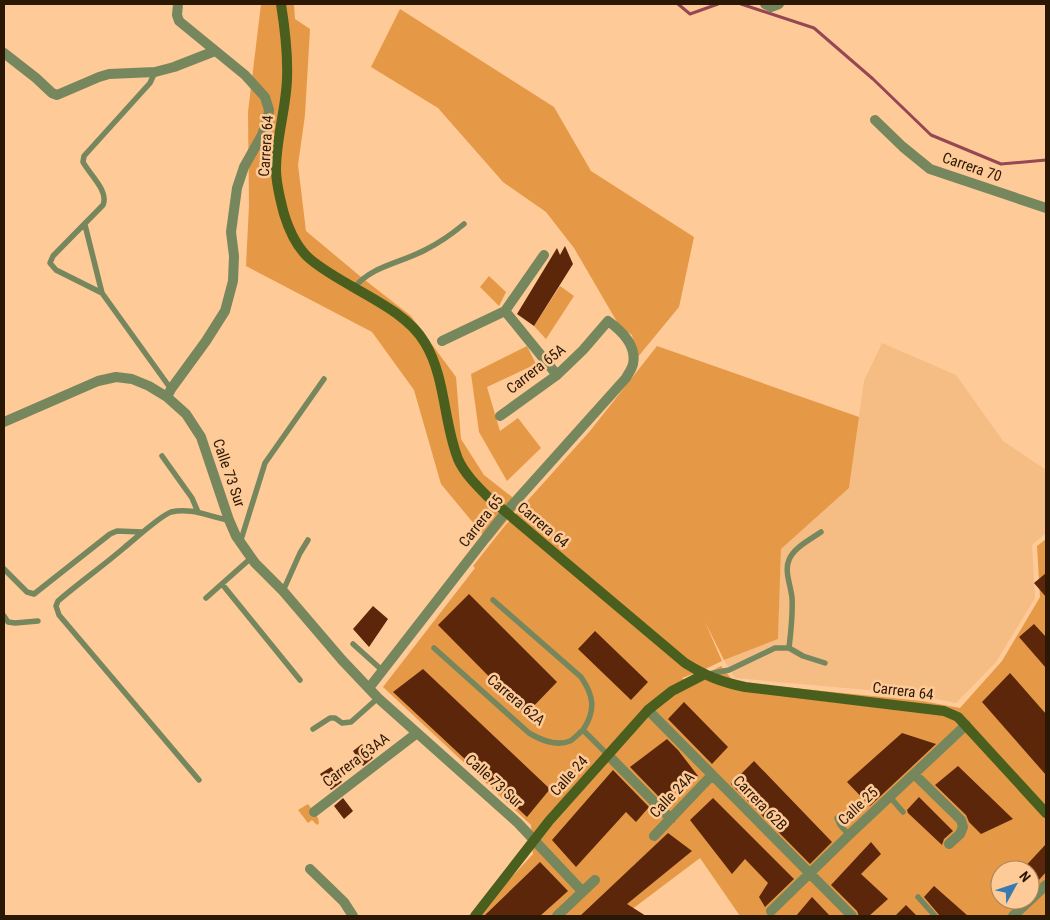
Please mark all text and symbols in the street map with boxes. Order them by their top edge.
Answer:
street label: Carrera 64 [255,115,277,177]
street label: Carrera 70 [940,148,1004,186]
street label: Carrera 65A [503,340,569,398]
street label: Calle 73 Sur [209,437,249,510]
street label: Carrera 65 [455,491,507,551]
street label: Carrera 64 [514,498,572,552]
street label: Carrera 62A [483,671,549,730]
street label: Carrera 64 [871,678,935,704]
street label: Carrera 63AA [319,729,393,791]
street label: Calle 73 Sur [462,751,527,812]
street label: Calle 24 [546,752,592,800]
street label: Calle 24A [646,768,698,822]
street label: Carrera 62B [729,772,791,834]
street label: Calle 25 [834,783,882,829]
north arrow [990,860,1040,910]
text: N [1016,868,1034,885]

